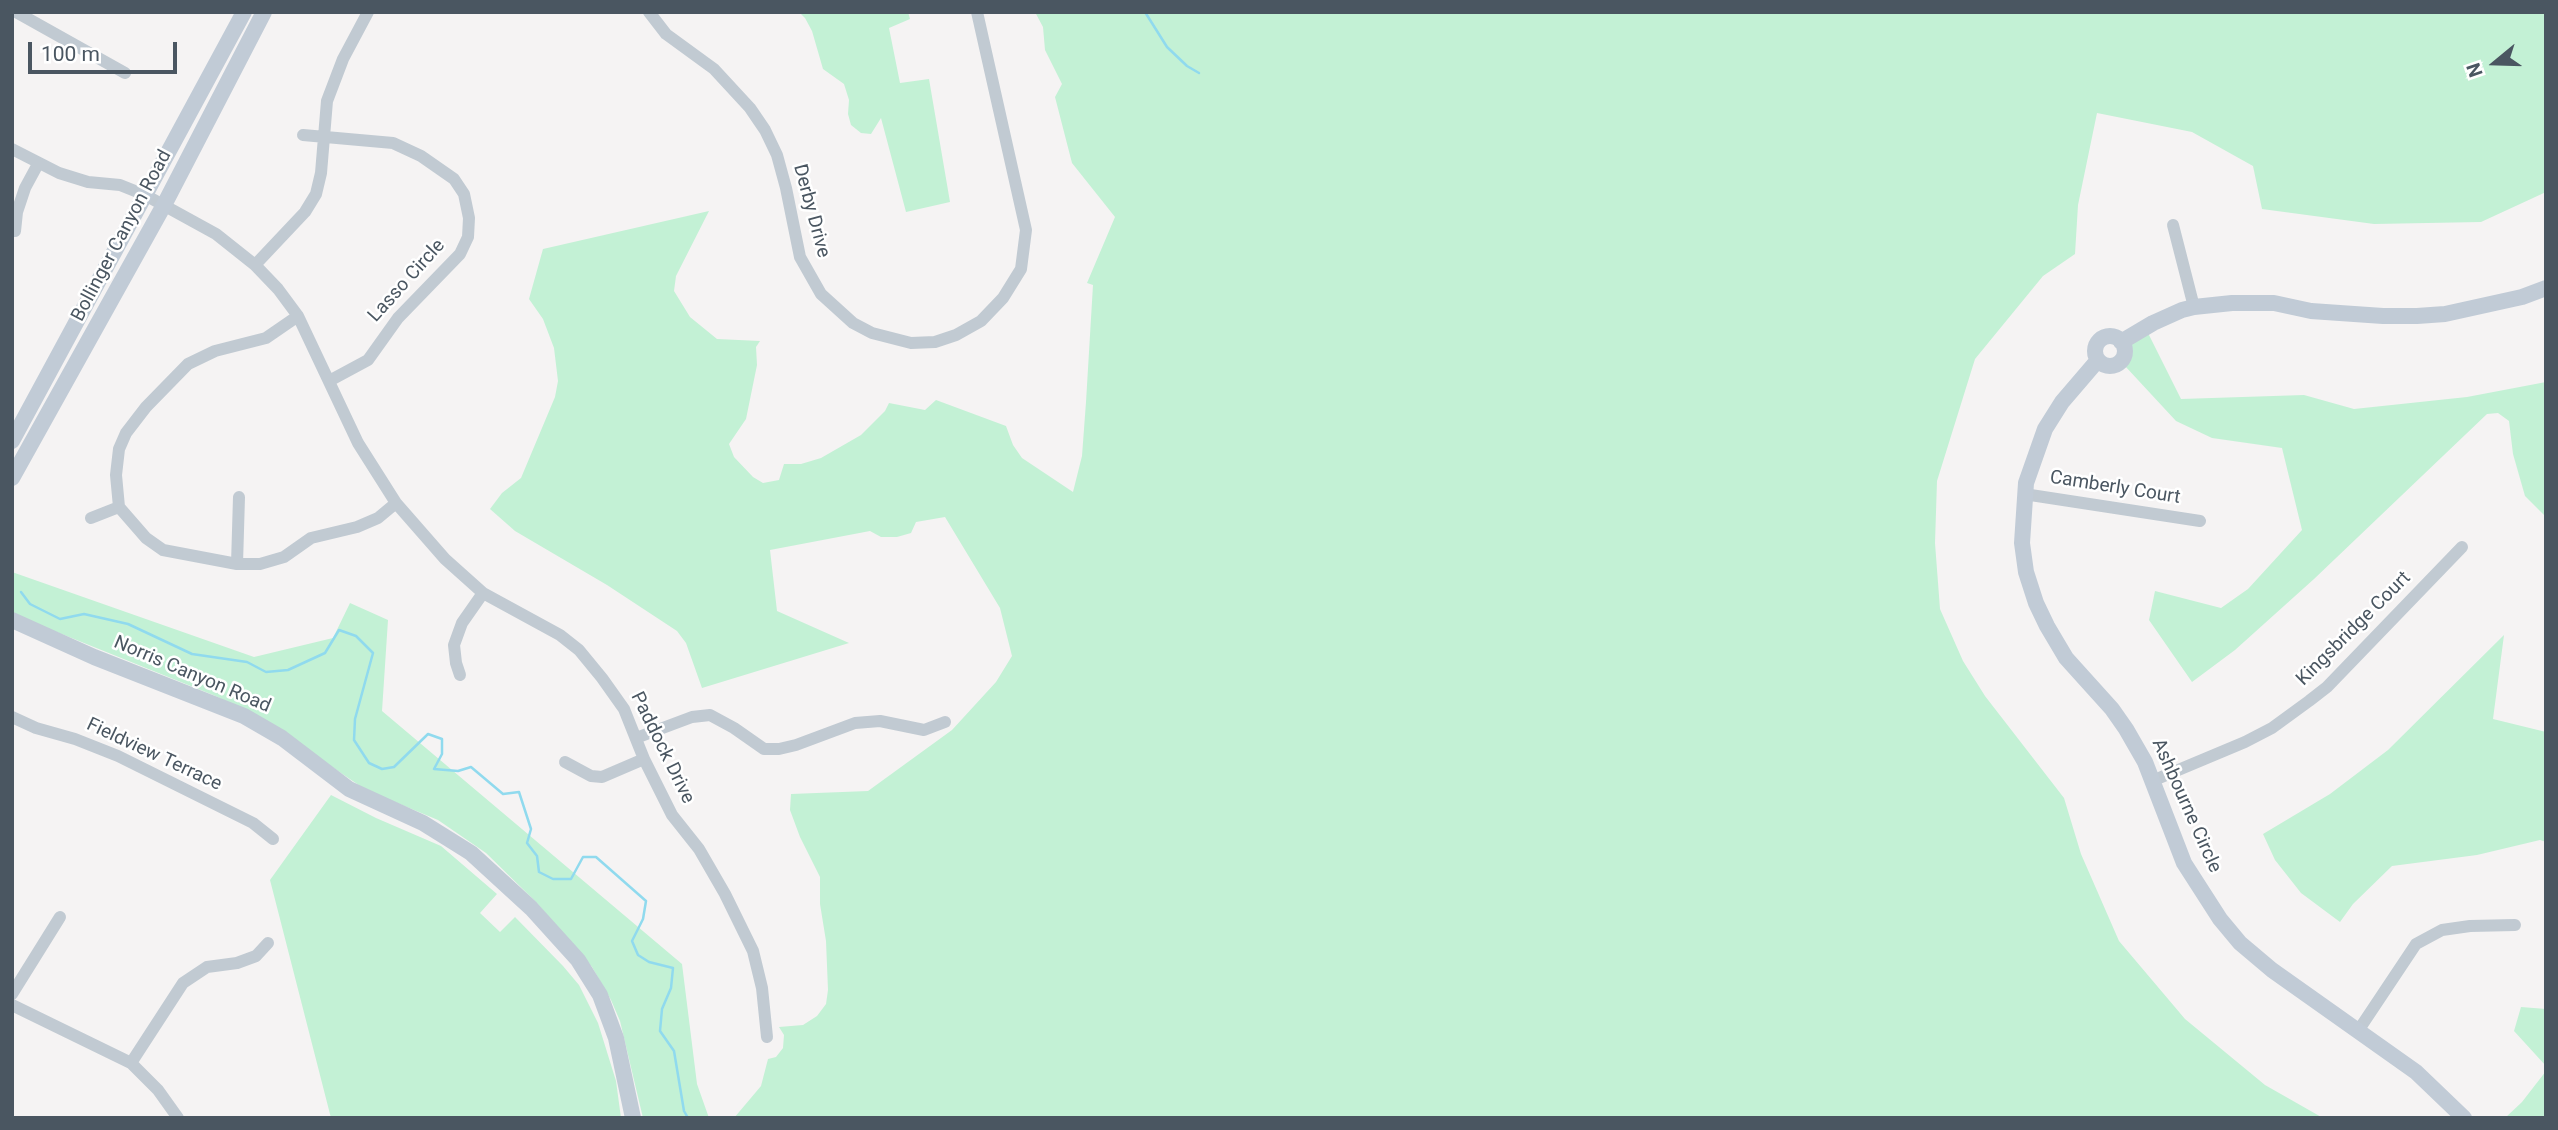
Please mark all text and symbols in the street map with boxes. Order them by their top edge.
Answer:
scale bar [32,28,180,72]
north arrow [2460,28,2530,98]
text: 100 m [41,42,100,66]
text: N [2462,60,2488,80]
street label: Bollinger Canyon Road [67,147,177,325]
street label: Derby Drive [788,162,834,260]
street label: Lasso Circle [364,235,450,327]
street label: Camberly Court [2048,466,2182,510]
street label: Kingsbridge Court [2292,567,2416,691]
street label: Norris Canyon Road [110,632,274,718]
street label: Paddock Drive [625,688,699,808]
street label: Fieldview Terrace [83,714,225,796]
street label: Ashbourne Circle [2146,735,2226,877]

